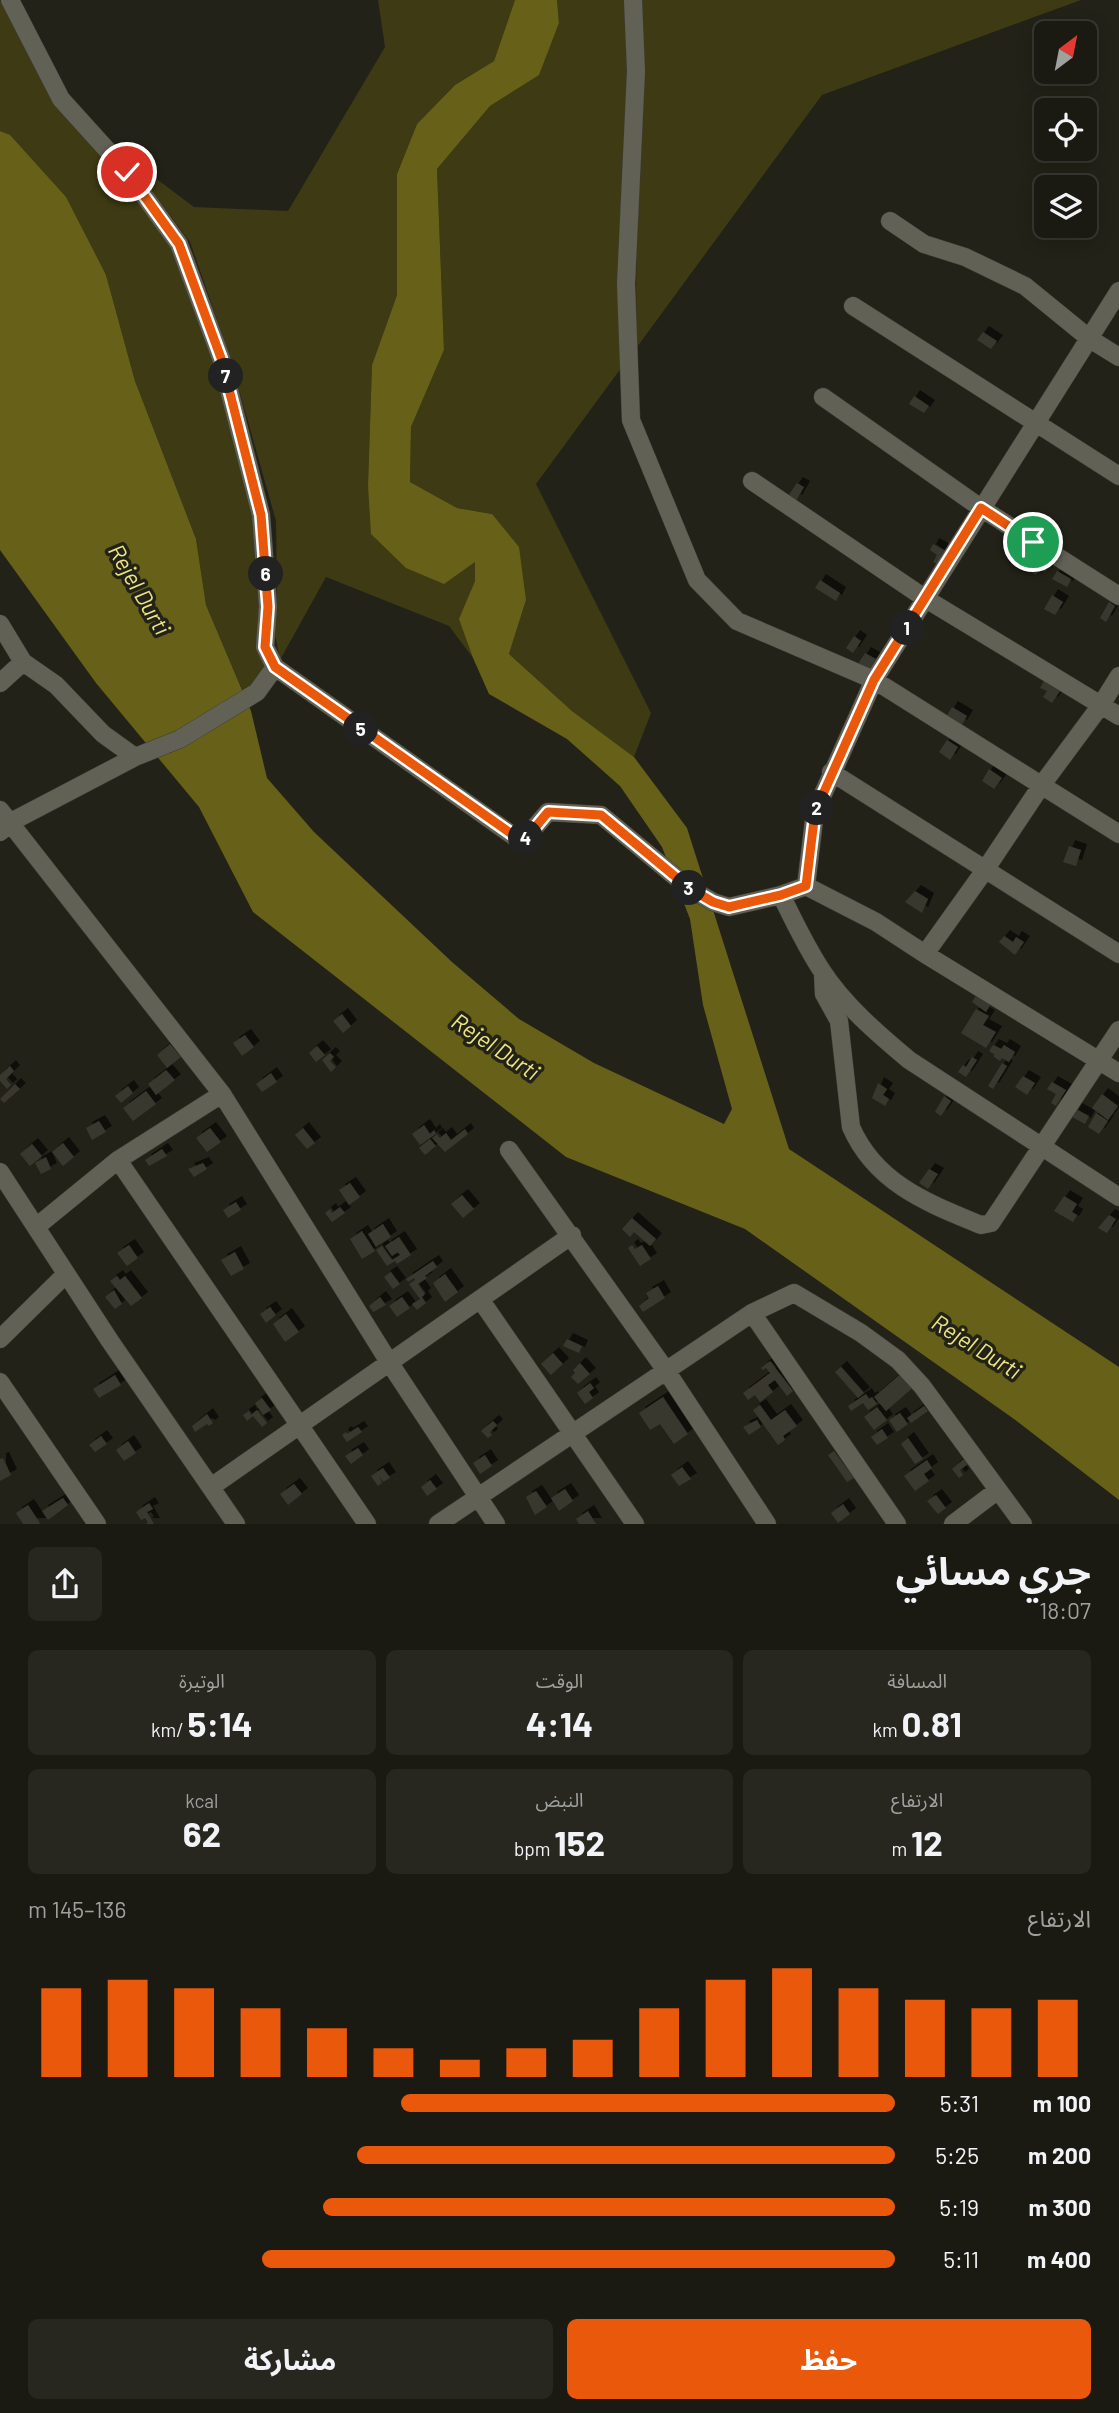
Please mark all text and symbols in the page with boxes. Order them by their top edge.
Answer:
north arrow [1034,21,1097,84]
map controls [1034,21,1097,238]
button: locate [1034,98,1097,161]
pin [97,142,157,202]
icon: check [108,153,146,191]
button: layers [1034,175,1097,238]
pin: 7 [208,358,244,394]
text: 7 [221,364,230,387]
pin [1003,512,1063,572]
icon: arrive [1014,523,1052,561]
water label: Rejel Durti [103,539,177,640]
pin: 6 [248,556,284,592]
text: 6 [260,562,271,585]
pin: 1 [890,610,925,646]
text: 1 [903,616,910,639]
pin: 5 [344,712,378,746]
text: 5 [355,717,366,740]
pin: 2 [800,790,834,826]
text: 2 [811,796,822,819]
pin: 4 [508,820,544,856]
text: 4 [520,826,531,849]
pin: 3 [672,870,706,906]
text: 3 [683,876,694,899]
water label: Rejel Durti [447,1006,546,1086]
water label: Rejel Durti [927,1308,1027,1385]
button: share [28,1547,102,1621]
text: جري مسائي [896,1547,1091,1593]
text: 18:07 [1039,1596,1091,1624]
text: الوتيرة [179,1669,225,1692]
text: الوقت [536,1669,583,1692]
text: المسافة [887,1669,947,1692]
text: 5:14 [188,1702,253,1744]
text: 4:14 [526,1702,593,1744]
text: 0.81 [902,1702,962,1744]
text: /km [151,1718,188,1741]
text: km [872,1718,902,1741]
text: النبض [535,1788,584,1811]
text: الارتفاع [891,1788,943,1811]
text: kcal [185,1789,218,1812]
text: 62 [183,1812,221,1854]
text: 152 [554,1821,605,1863]
text: 12 [911,1821,943,1863]
text: bpm [514,1837,554,1860]
text: m [891,1837,911,1860]
text: 136–145 m [28,1895,126,1923]
text: الارتفاع [1028,1904,1091,1932]
text: 5:31 [940,2089,979,2117]
text: 100 m [1033,2089,1091,2117]
text: 5:25 [935,2141,979,2169]
text: 200 m [1028,2141,1091,2169]
text: 5:19 [939,2193,979,2221]
text: 300 m [1029,2193,1091,2221]
text: 5:11 [943,2245,979,2273]
text: 400 m [1027,2245,1091,2273]
button: مشاركة [28,2319,553,2399]
button: حفظ [567,2319,1091,2399]

